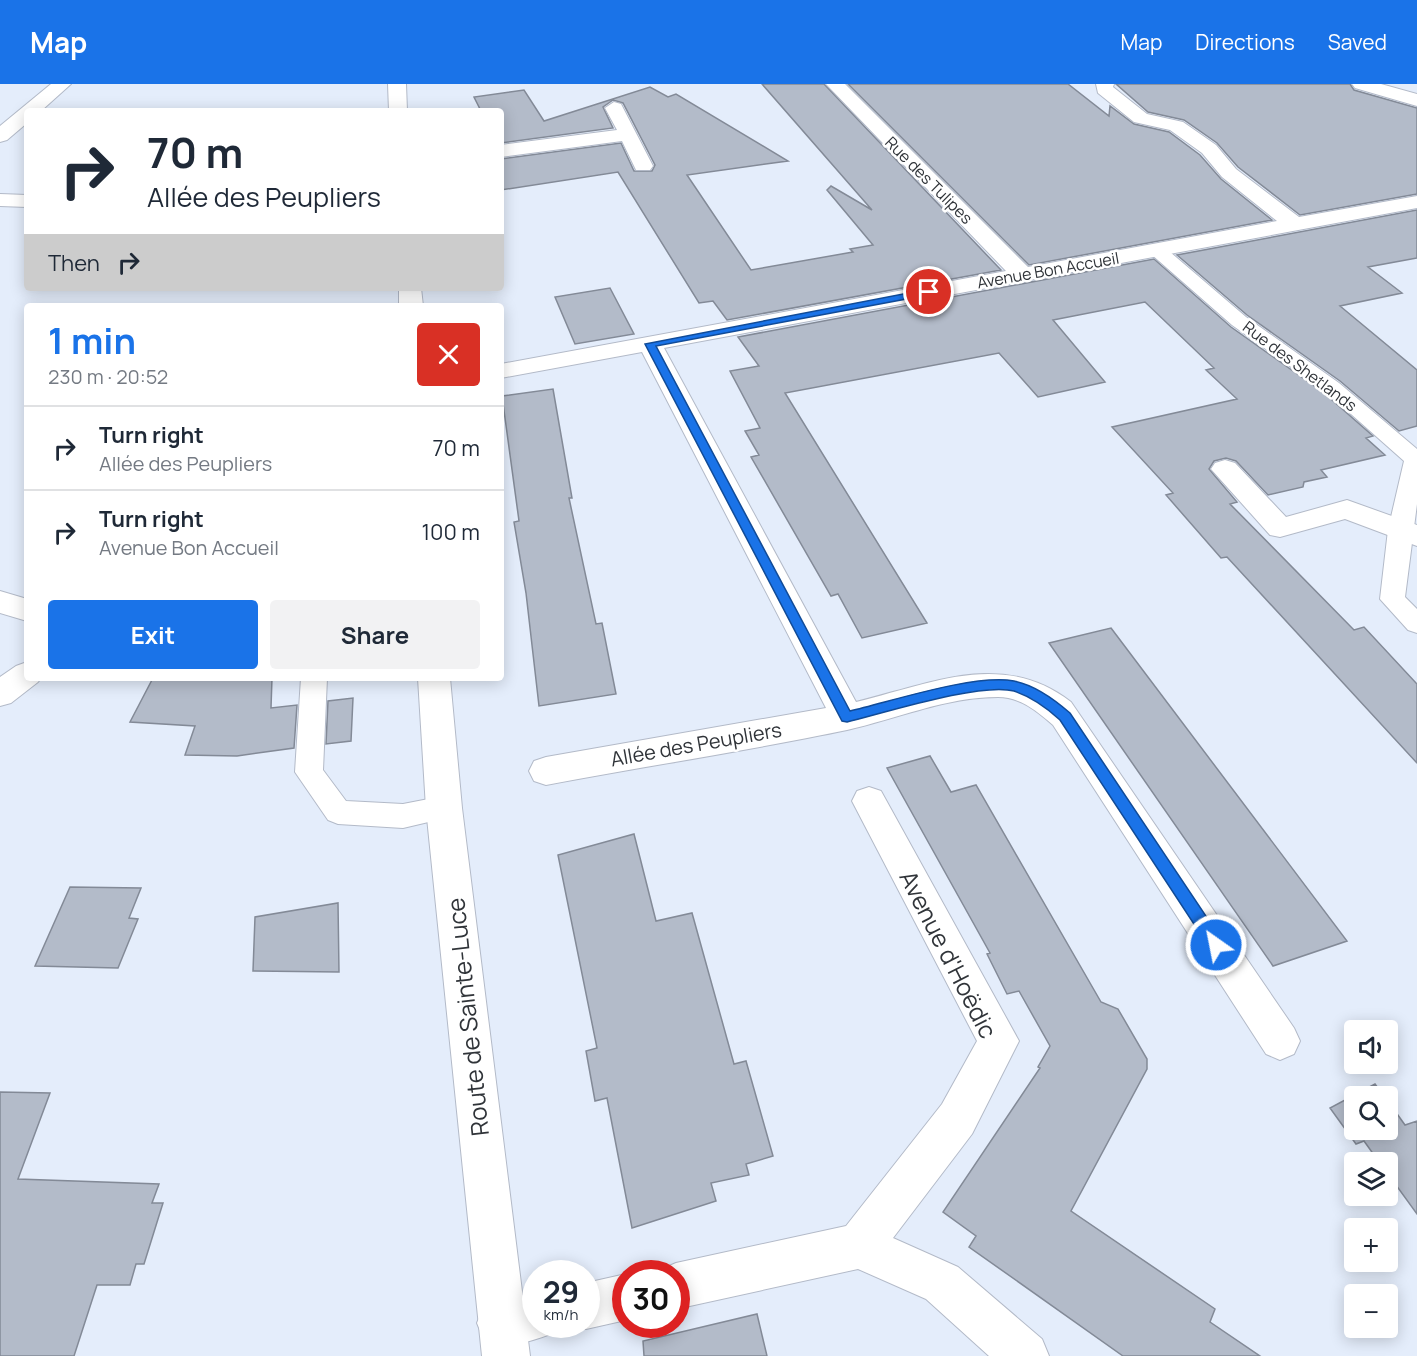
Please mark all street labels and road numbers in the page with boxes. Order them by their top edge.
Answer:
street label: Rue des Tulipes [880,131,978,229]
street label: Avenue Bon Accueil [975,247,1121,293]
street label: Rue des Shetlands [1238,316,1362,416]
street label: Allée des Peupliers [608,716,784,772]
street label: Avenue d'Hoëdic [893,865,1005,1043]
street label: Route de Sainte-Luce [438,896,496,1138]

